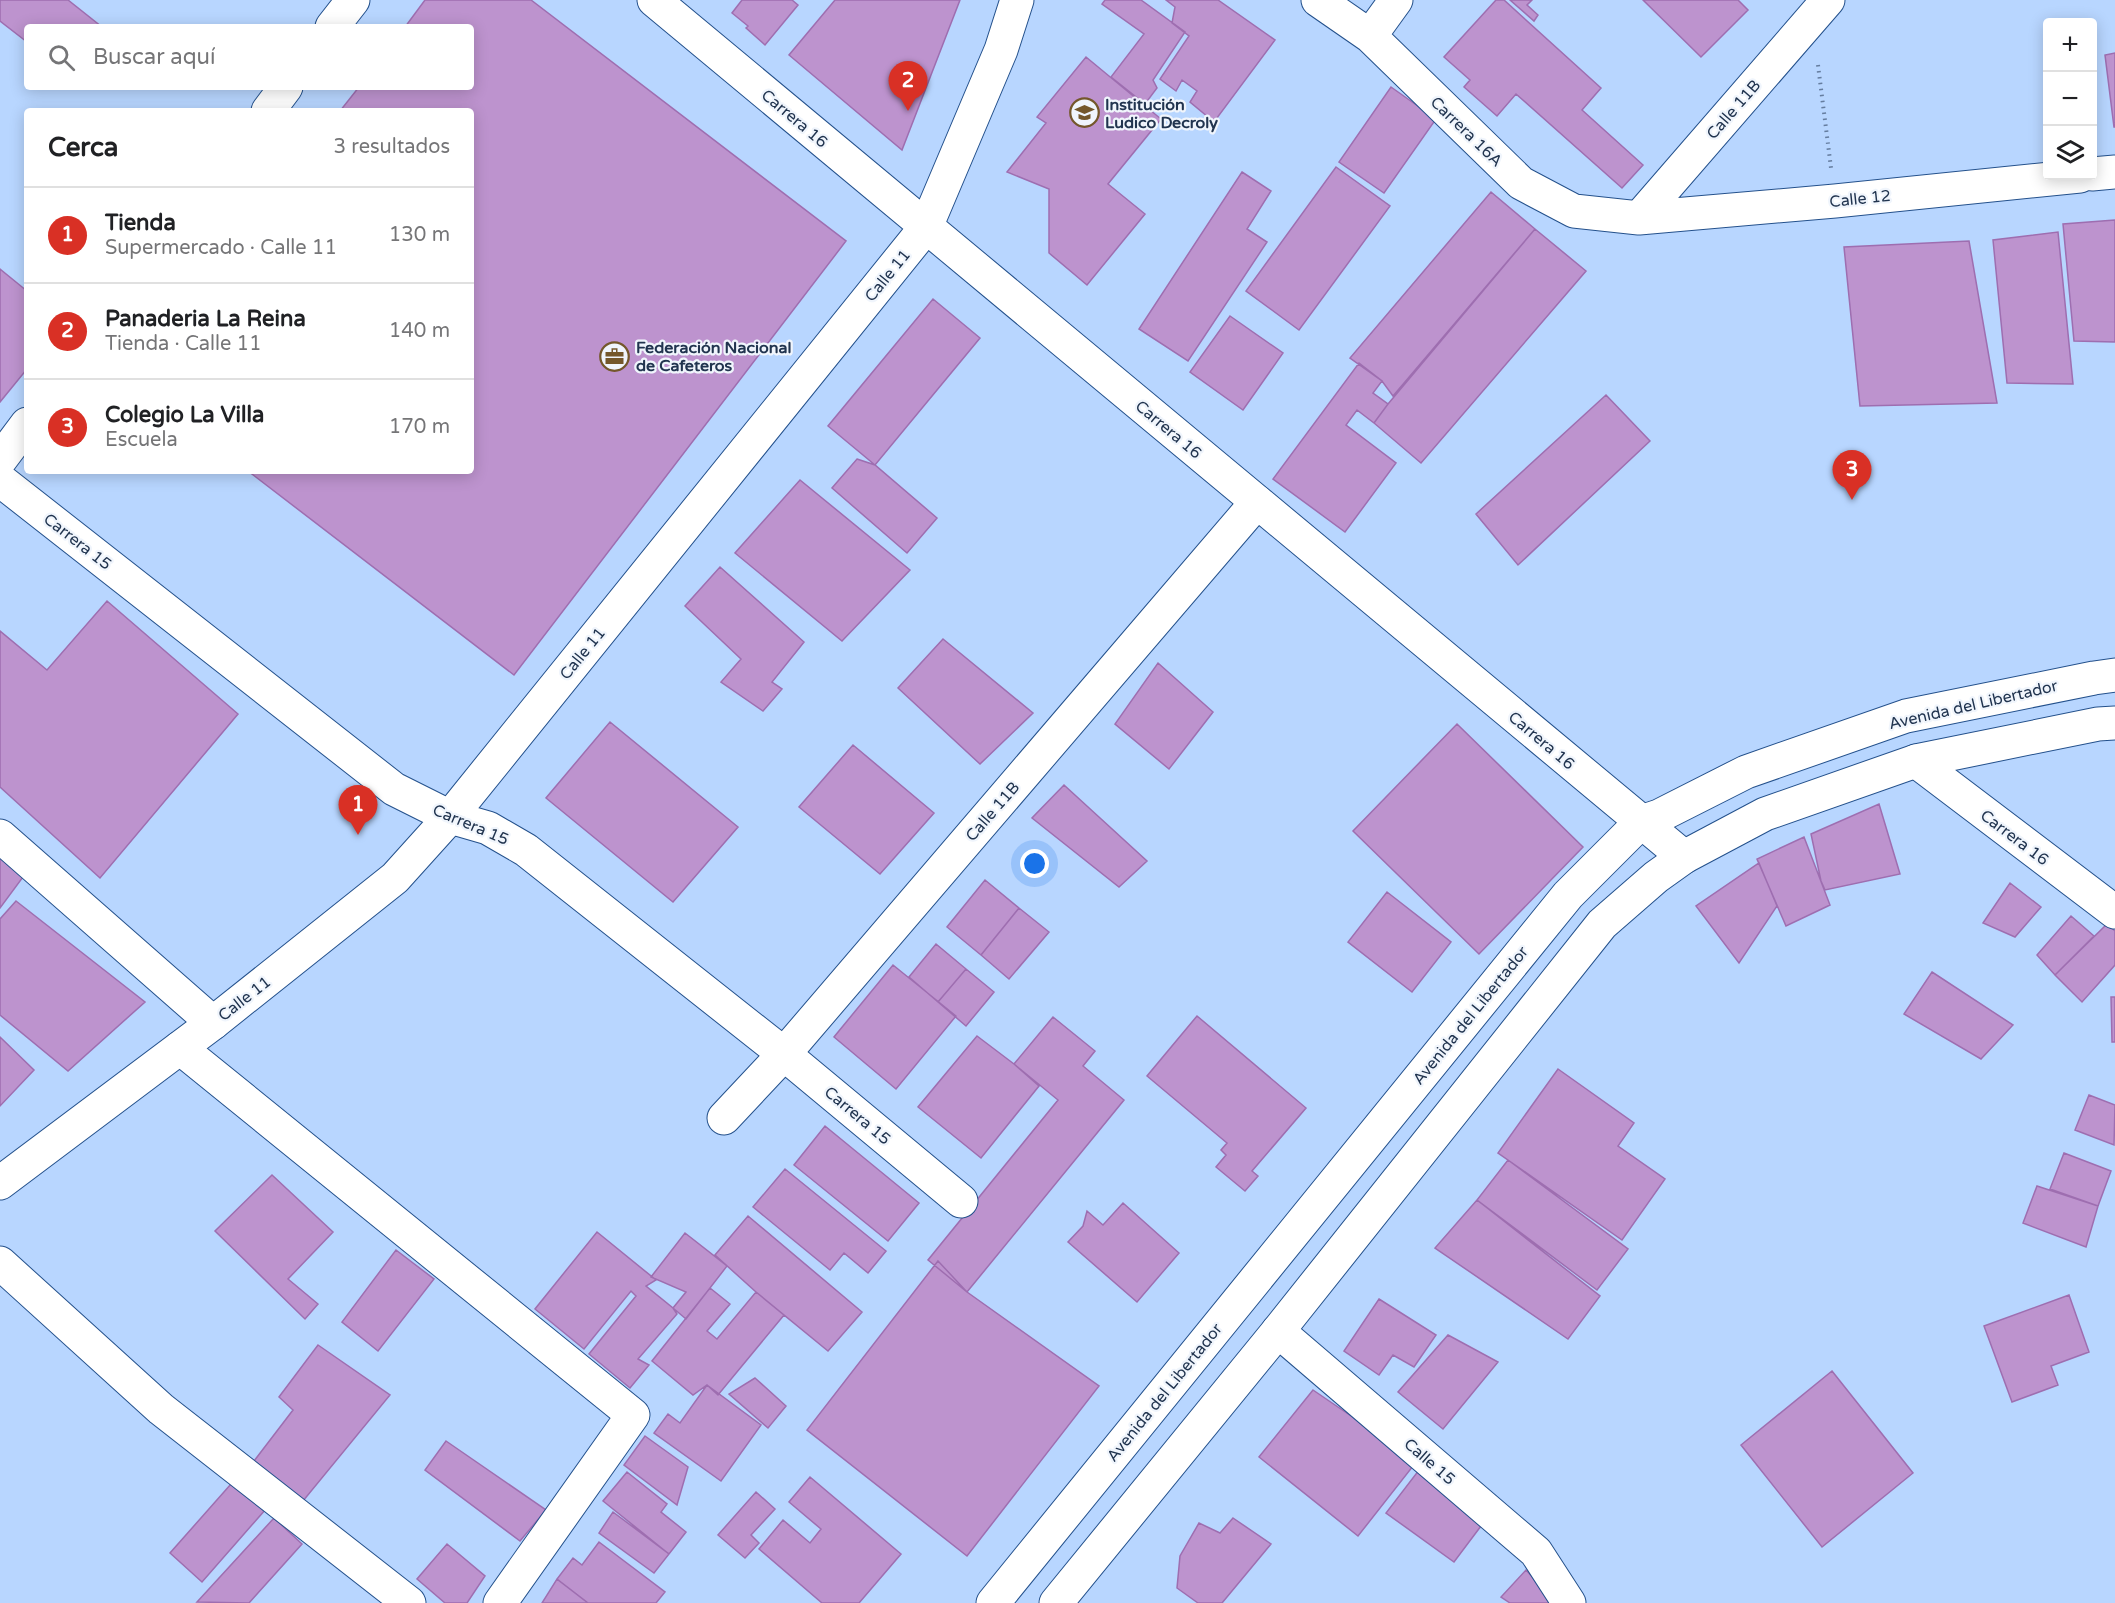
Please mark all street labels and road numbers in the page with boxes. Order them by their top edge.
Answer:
street label: Calle 11B [1702,76,1765,144]
street label: Carrera 16 [757,85,832,152]
street label: Carrera 16A [1426,92,1507,171]
street label: Calle 12 [1829,186,1892,212]
street label: Calle 11 [861,245,915,306]
street label: Carrera 16 [1131,396,1206,463]
street label: Carrera 15 [39,509,115,574]
street label: Calle 11 [556,623,610,684]
street label: Avenida del Libertador [1887,676,2060,734]
street label: Carrera 16 [1504,707,1579,774]
street label: Calle 11B [961,778,1024,846]
street label: Carrera 15 [430,800,512,850]
street label: Carrera 16 [1976,806,2053,870]
street label: Avenida del Libertador [1409,942,1533,1089]
street label: Calle 11 [214,972,275,1026]
street label: Carrera 15 [820,1082,895,1149]
street label: Avenida del Libertador [1103,1319,1227,1466]
street label: Calle 15 [1400,1434,1459,1489]

